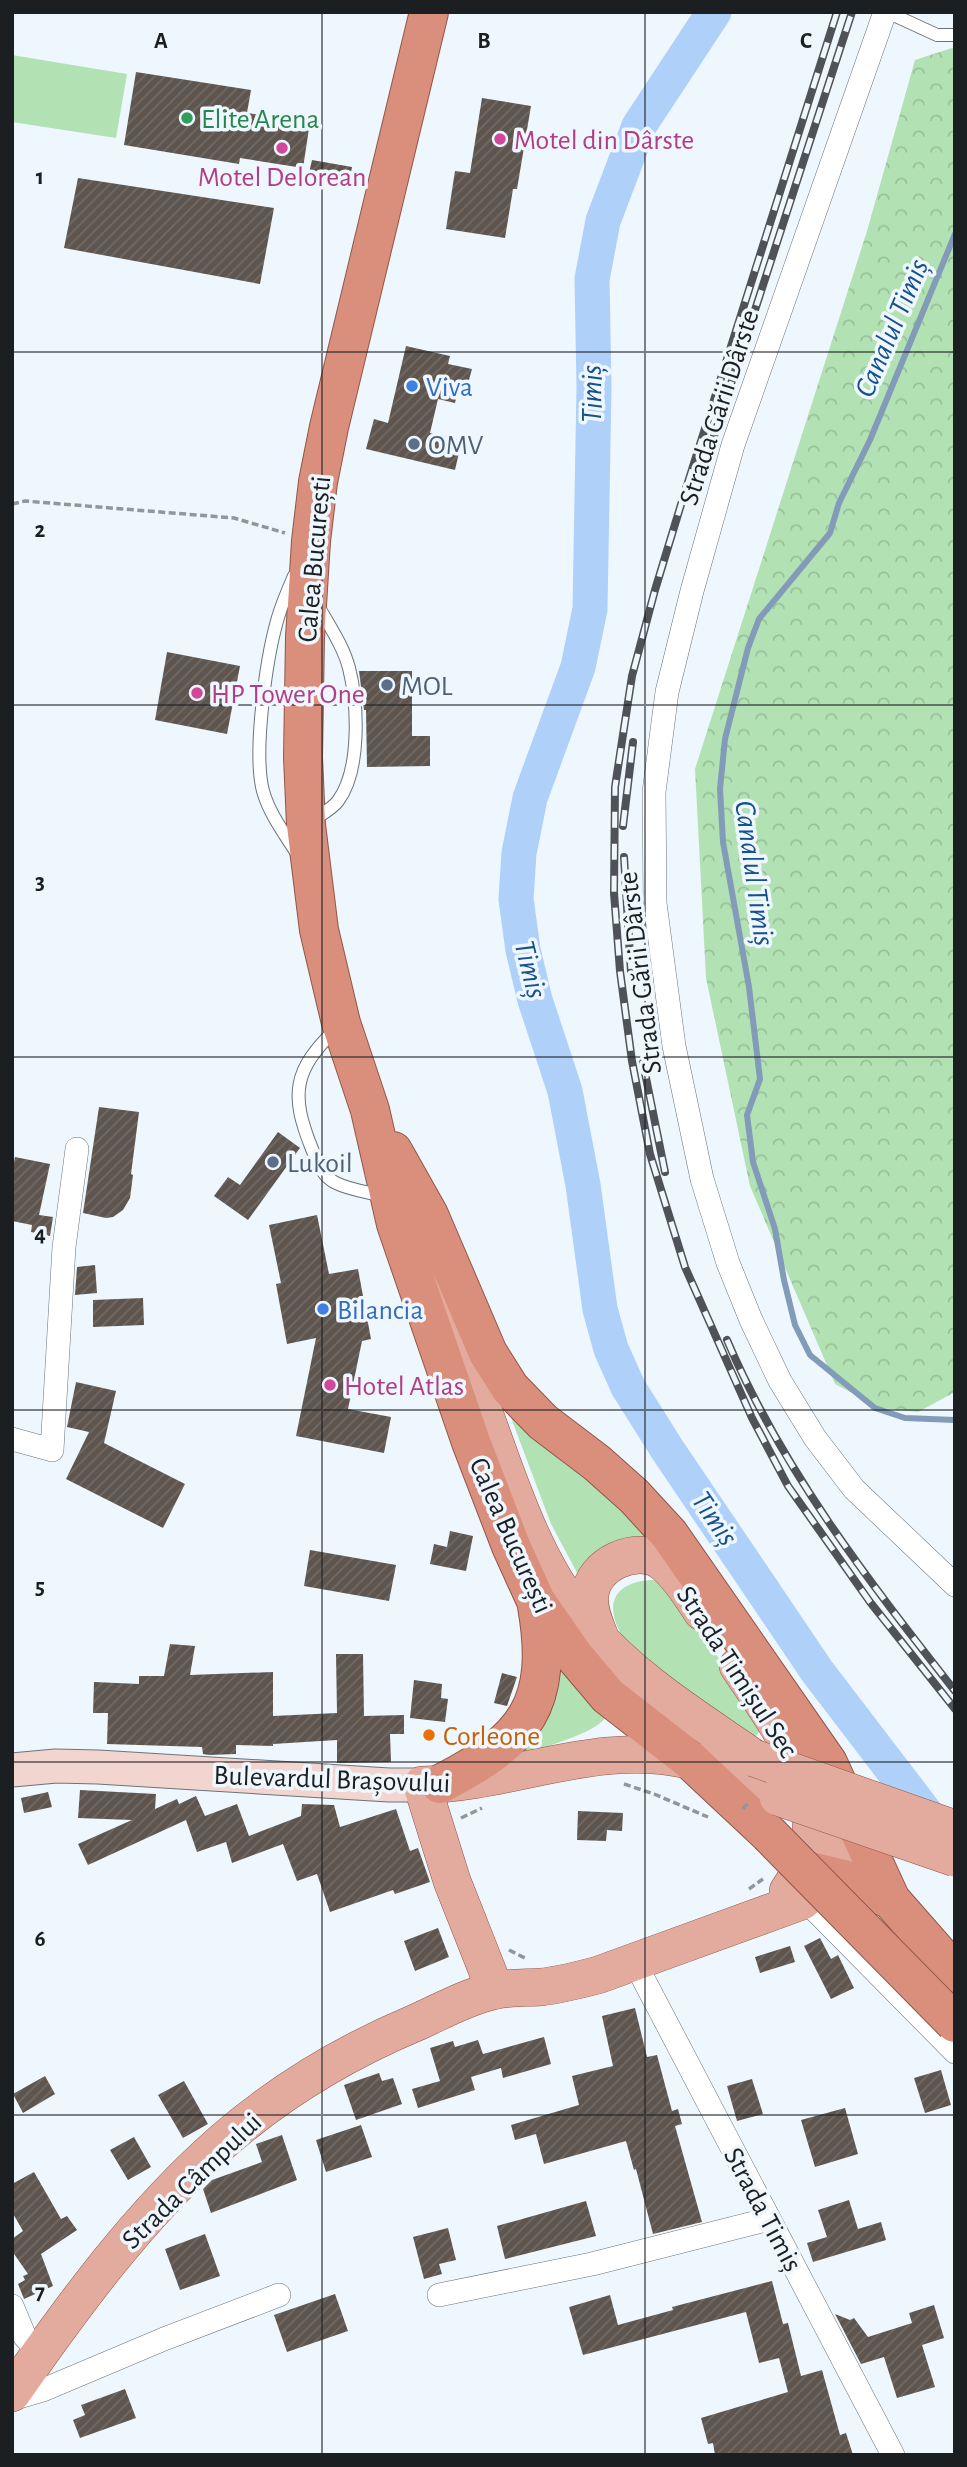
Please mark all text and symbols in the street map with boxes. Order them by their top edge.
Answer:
text: A [154,30,168,53]
text: B [477,30,491,53]
text: C [800,30,812,53]
place label: Elite Arena [201,106,320,134]
marker: Elite Arena [179,110,195,126]
place label: Motel din Dârste [514,127,694,155]
marker: Motel din Dârste [492,131,508,147]
marker: Motel Delorean [274,140,290,156]
place label: Motel Delorean [198,164,366,192]
text: 1 [36,166,44,189]
water label: Canalul Timiș [850,255,936,402]
street label: Strada Gării Dârste [675,306,765,509]
water label: Timiș [577,364,609,423]
place label: Viva [426,374,473,402]
marker: Viva [404,378,420,394]
place label: OMV [428,432,484,460]
marker: OMV [406,436,422,452]
street label: Calea București [294,475,337,644]
text: 2 [35,519,46,542]
place label: MOL [401,673,453,701]
marker: MOL [379,677,395,693]
place label: HP Tower One [211,681,365,709]
marker: HP Tower One [189,685,205,701]
water label: Canalul Timiș [727,799,779,948]
street label: Strada Gării Dârste [615,870,667,1076]
text: 3 [35,871,45,894]
water label: Timiș [507,937,552,1002]
place label: Lukoil [287,1150,353,1178]
marker: Lukoil [265,1154,281,1170]
text: 4 [34,1223,46,1246]
place label: Bilancia [337,1297,423,1325]
marker: Bilancia [315,1301,331,1317]
place label: Hotel Atlas [344,1373,464,1401]
marker: Hotel Atlas [322,1377,338,1393]
street label: Calea București [463,1454,557,1618]
water label: Timiș [684,1486,743,1553]
text: 5 [35,1576,45,1599]
street label: Strada Timișul Sec [670,1581,802,1764]
place label: Corleone [443,1723,540,1751]
marker: Corleone [421,1727,437,1743]
street label: Bulevardul Brașovului [213,1762,451,1799]
text: 6 [34,1928,46,1951]
street label: Strada Câmpului [117,2108,268,2255]
street label: Strada Timiș [717,2143,807,2277]
text: 7 [35,2281,45,2304]

